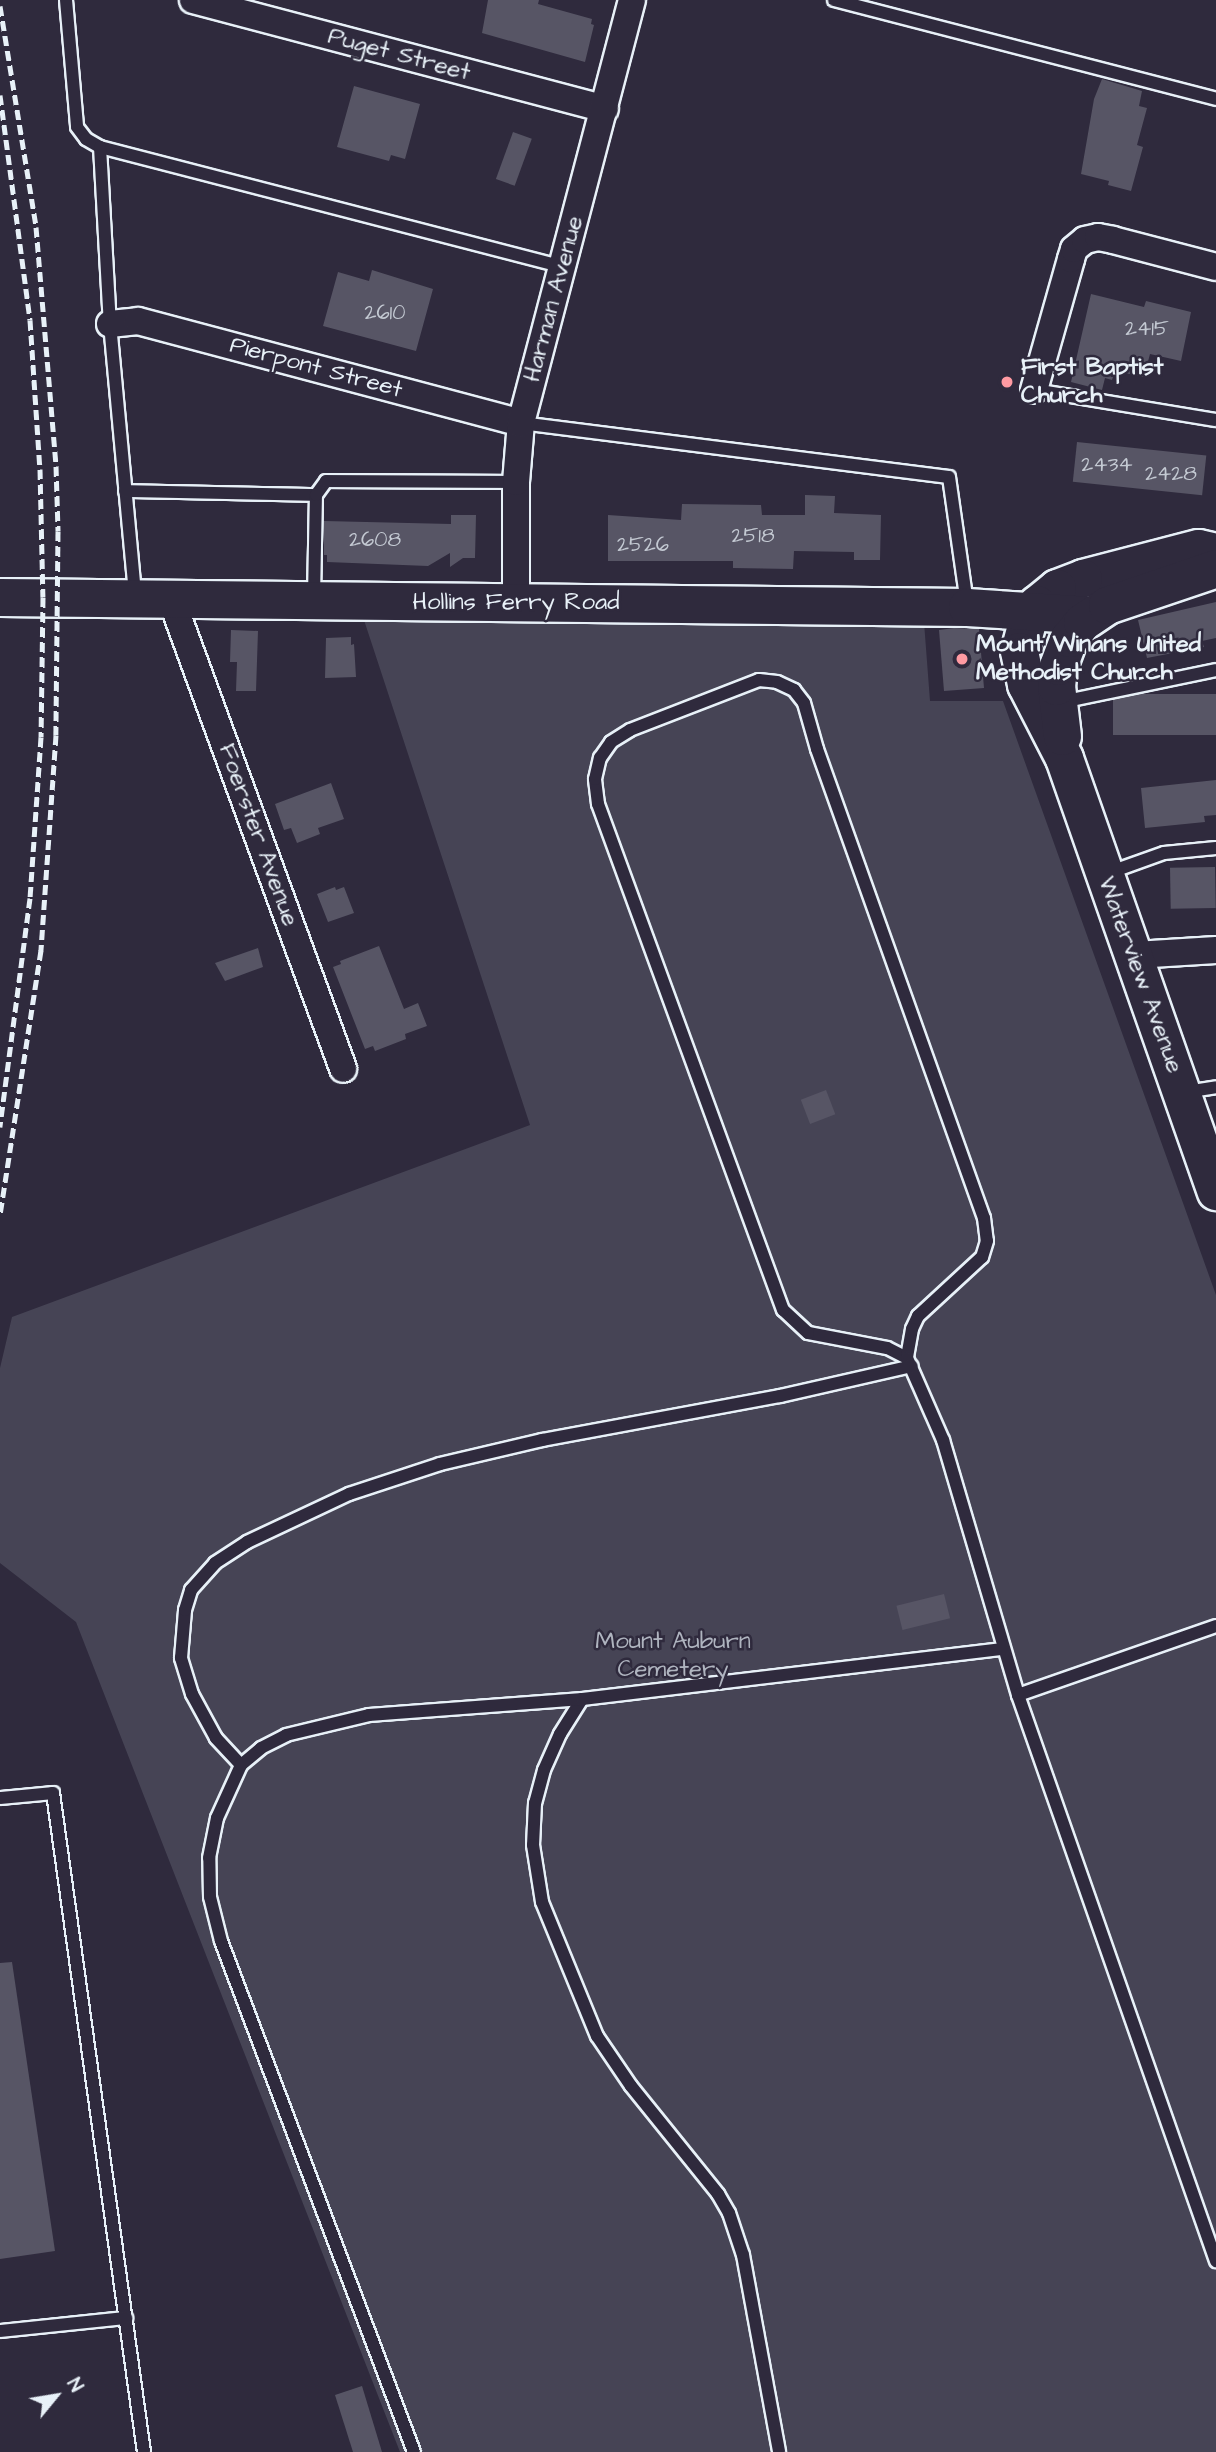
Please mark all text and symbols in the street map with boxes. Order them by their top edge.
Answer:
street label: Puget Street [325,22,473,88]
street label: Harman Avenue [518,213,590,385]
house number: 2610 [364,300,406,326]
house number: 2415 [1125,316,1169,342]
street label: Pierpont Street [227,331,405,405]
place label: First Baptist Church [1021,354,1164,410]
marker: First Baptist Church [999,374,1015,390]
house number: 2434 [1081,452,1133,478]
house number: 2428 [1145,461,1197,487]
house number: 2518 [731,523,775,549]
house number: 2608 [349,527,401,553]
house number: 2526 [617,532,669,558]
street label: Hollins Ferry Road [413,589,619,617]
place label: Mount Winans United Methodist Church [976,631,1201,687]
marker: Mount Winans United Methodist Church [954,651,970,667]
street label: Foerster Avenue [212,740,304,930]
street label: Waterview Avenue [1091,873,1189,1077]
park label: Mount Auburn Cemetery [595,1628,751,1684]
north arrow [21,2361,91,2431]
text: N [60,2373,89,2397]

